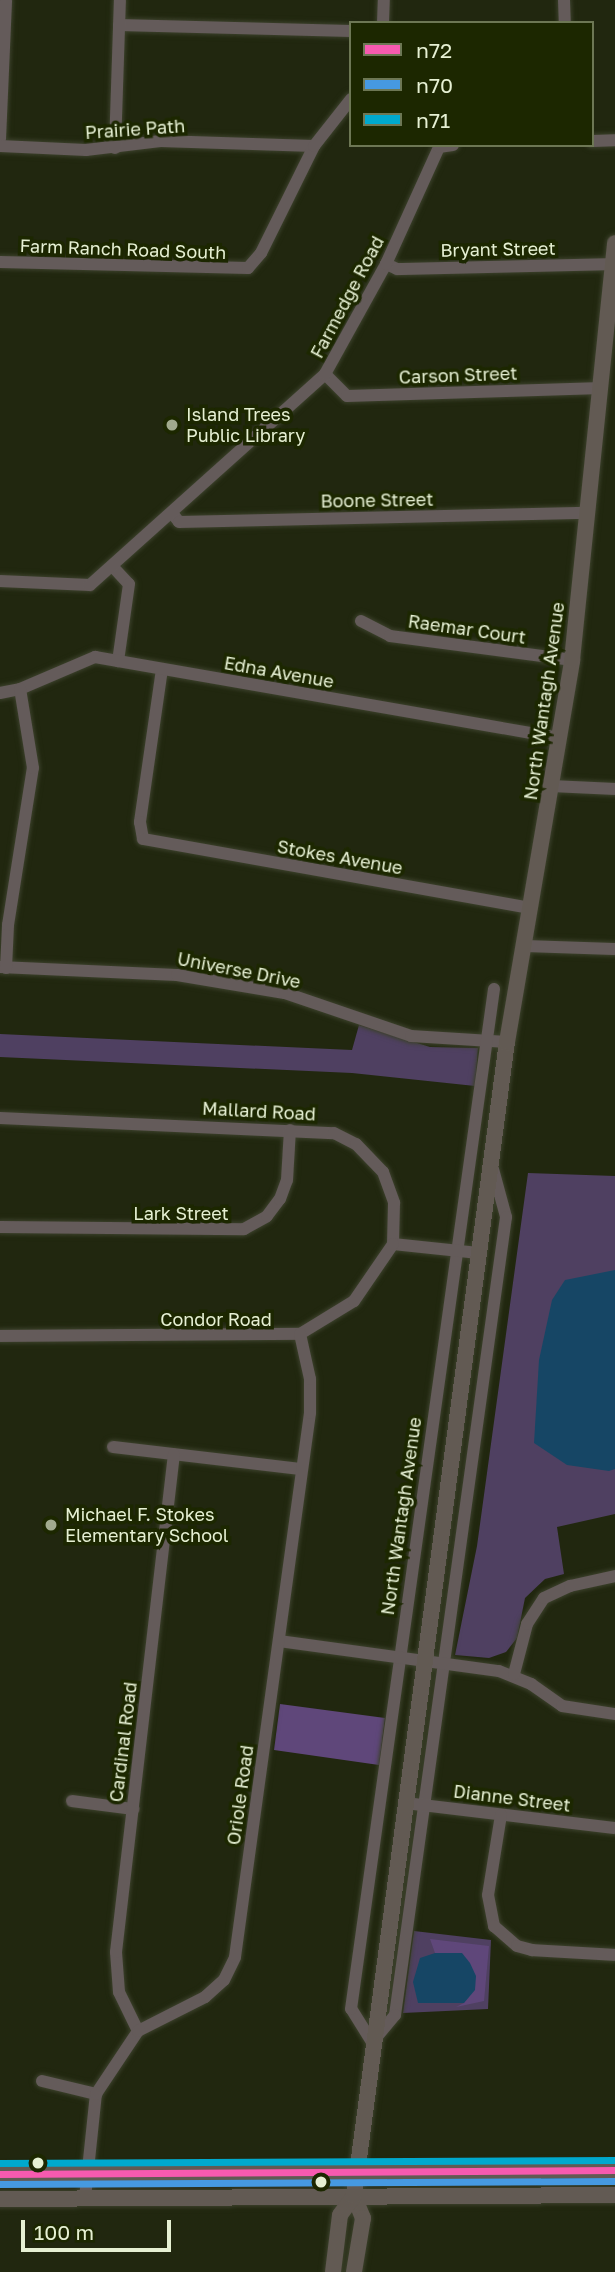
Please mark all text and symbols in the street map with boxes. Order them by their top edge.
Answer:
legend [349,21,594,147]
text: n72 [416,37,452,63]
text: n70 [416,72,453,98]
text: n71 [416,107,450,133]
street label: Prairie Path [84,115,186,143]
street label: Farmedge Road [306,232,388,362]
street label: Farm Ranch Road South [19,235,227,263]
street label: Bryant Street [440,237,556,261]
street label: Carson Street [398,362,518,388]
place label: Island Trees Public Library [186,404,305,446]
marker: Island Trees Public Library [164,417,180,433]
street label: Boone Street [320,488,434,512]
street label: North Wantagh Avenue [519,601,569,801]
street label: Raemar Court [407,610,527,648]
street label: Edna Avenue [222,652,336,692]
street label: Stokes Avenue [276,835,404,879]
street label: Universe Drive [175,947,303,993]
street label: Mallard Road [202,1097,316,1125]
street label: Lark Street [133,1202,229,1224]
street label: Condor Road [160,1308,272,1330]
street label: North Wantagh Avenue [376,1416,426,1616]
place label: Michael F. Stokes Elementary School [65,1504,229,1546]
marker: Michael F. Stokes Elementary School [43,1517,59,1533]
street label: Cardinal Road [105,1681,141,1803]
street label: Oriole Road [222,1744,258,1846]
street label: Dianne Street [452,1780,572,1816]
unlabelled marker [31,2156,45,2170]
unlabelled marker [314,2175,328,2189]
scale bar [24,2206,175,2250]
text: 100 m [34,2219,94,2245]

